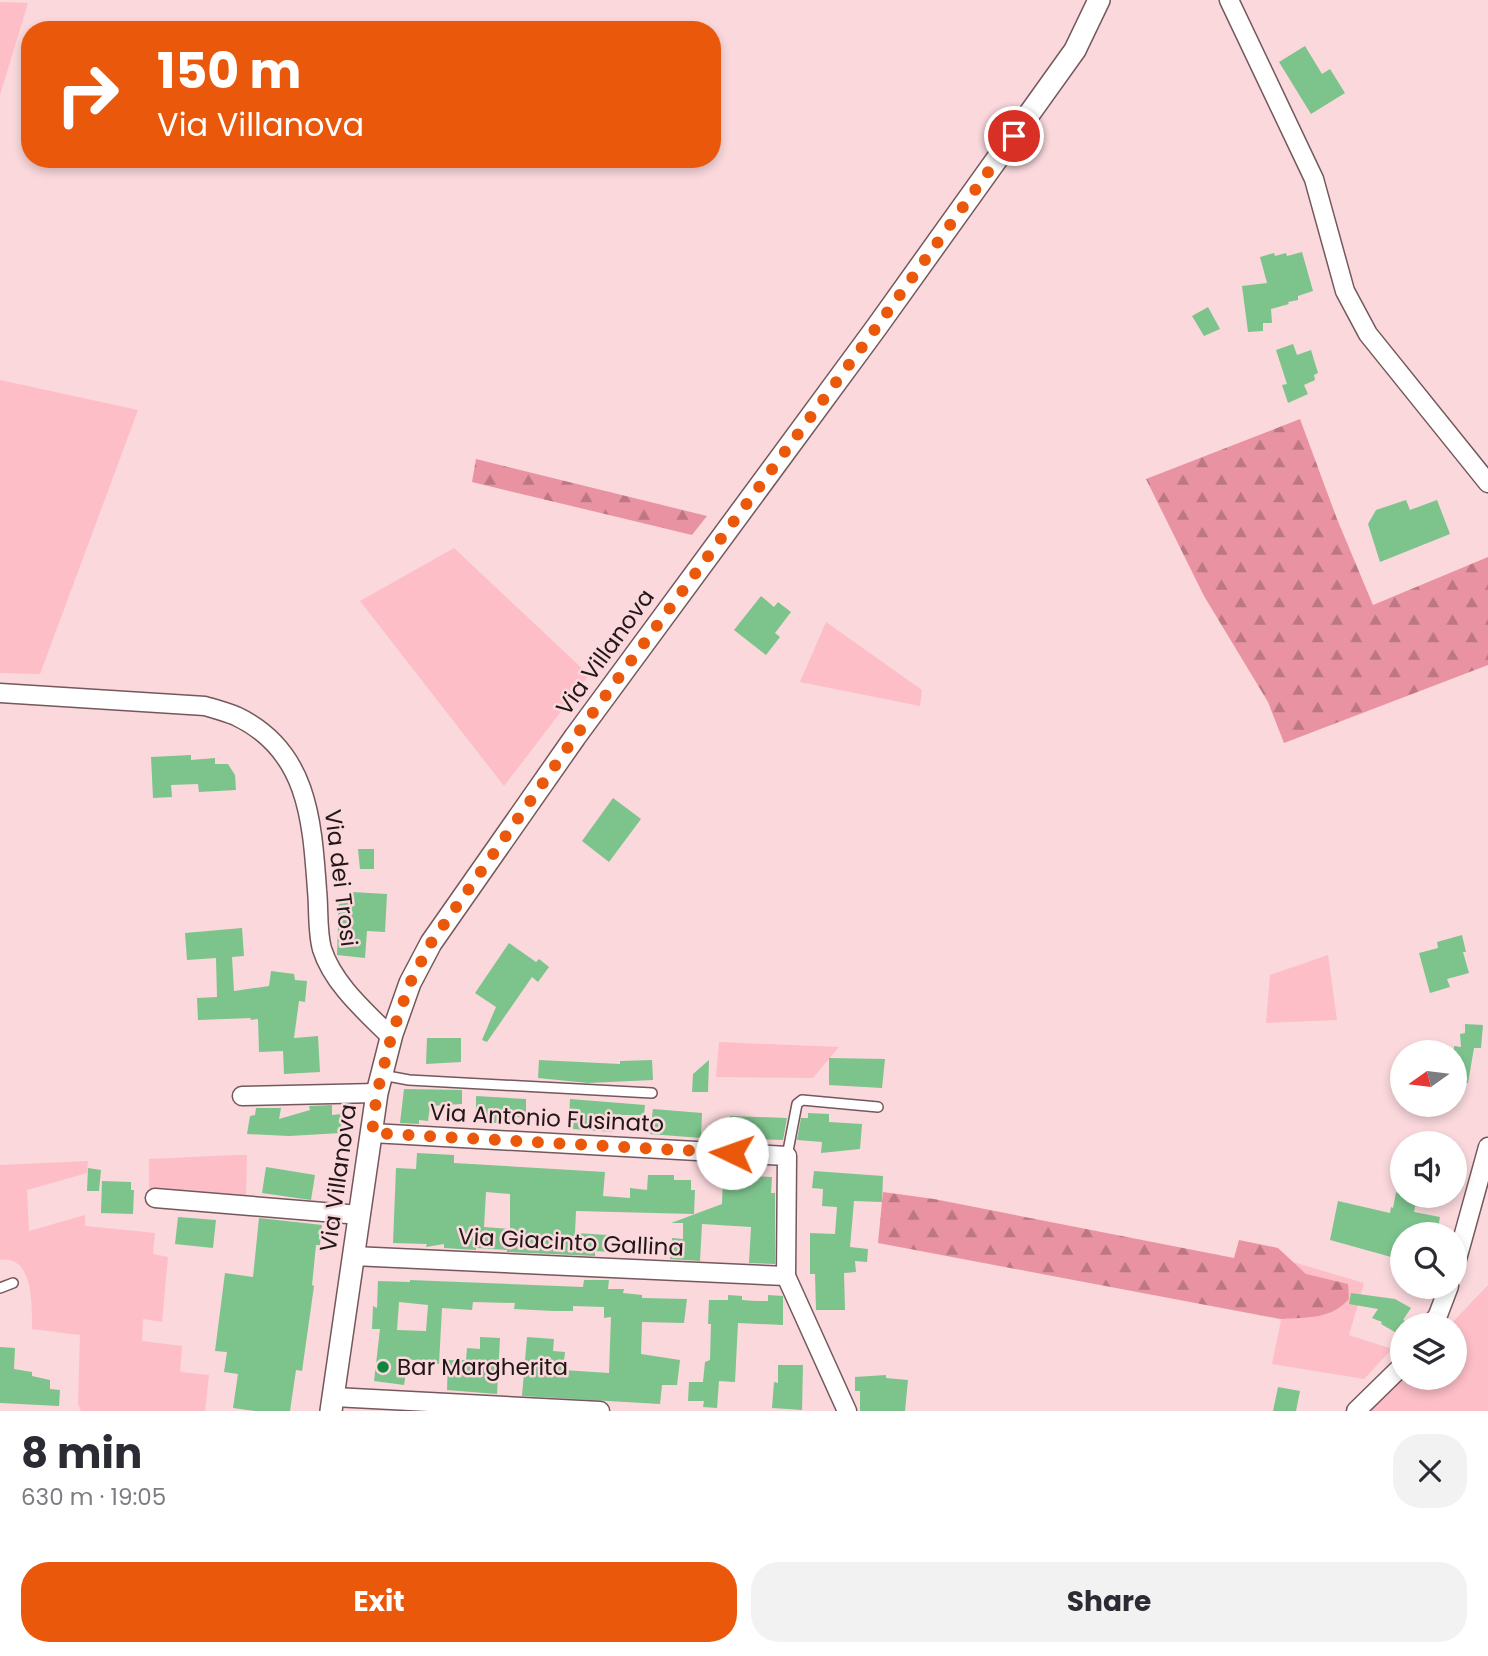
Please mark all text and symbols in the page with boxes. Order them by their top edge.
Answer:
text: 150 m [157,37,302,105]
icon: right [42,49,133,140]
text: Via Villanova [157,102,364,147]
pin [984,106,1044,166]
icon: arrive [995,117,1033,155]
street label: Via Villanova [548,582,662,722]
street label: Via dei Trosi [317,808,365,948]
north arrow [1390,1040,1466,1116]
map controls [1390,1040,1467,1390]
street label: Via Antonio Fusinato [429,1096,665,1140]
street label: Via Villanova [312,1102,364,1254]
position arrow [695,1116,769,1190]
button: sound [1390,1131,1467,1208]
street label: Via Giacinto Gallina [457,1220,685,1264]
button: search [1390,1222,1467,1299]
button: layers [1390,1313,1467,1390]
place label: Bar Margherita [397,1351,568,1383]
marker: Bar Margherita [375,1359,391,1375]
text: 8 min [21,1424,142,1483]
button: close [1393,1434,1467,1508]
text: 630 m · 19:05 [21,1481,166,1513]
button: Exit [21,1562,737,1642]
button: Share [751,1562,1467,1642]

